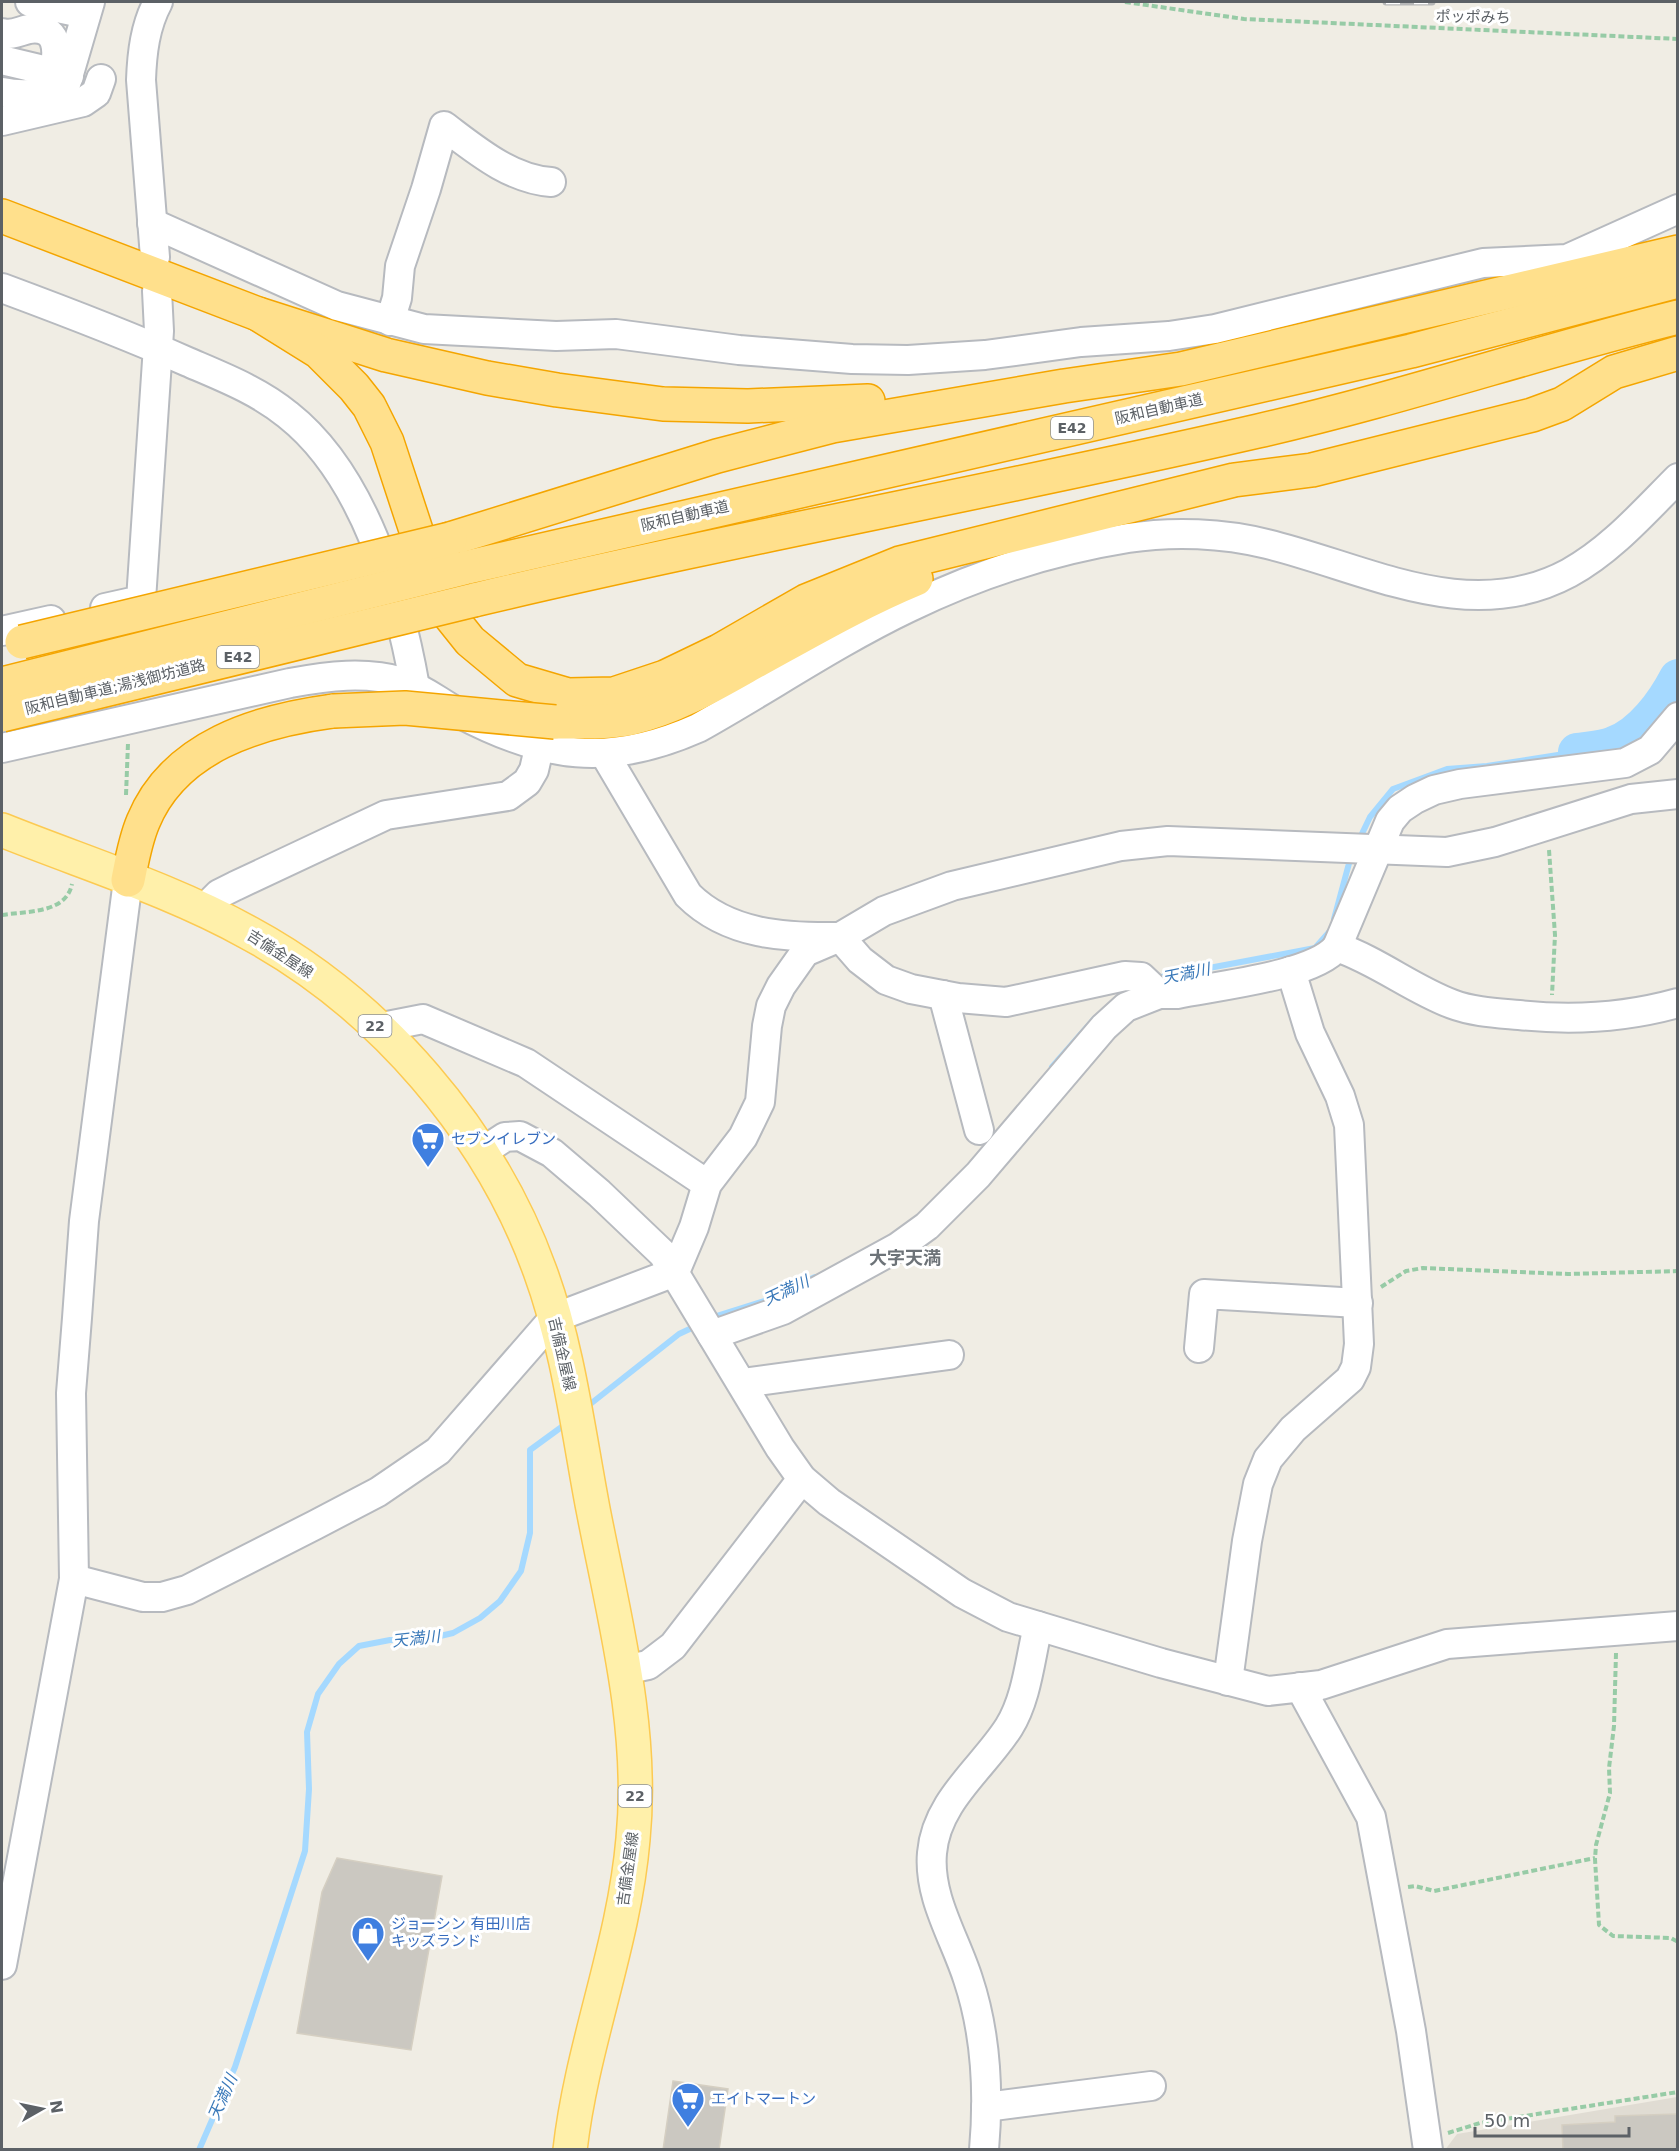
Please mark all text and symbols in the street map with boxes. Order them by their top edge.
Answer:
street label: ポッポみち [1435,7,1511,27]
street label: 阪和自動車道 [1113,390,1205,428]
road number: E42 [1051,417,1093,439]
street label: 阪和自動車道 [639,497,731,535]
road number: E42 [217,646,259,668]
street label: 阪和自動車道;湯浅御坊道路 [23,656,207,718]
street label: 吉備金屋線 [244,926,316,982]
water label: 天満川 [1161,959,1213,987]
road number: 22 [358,1015,392,1037]
supermarket icon: セブンイレブン [410,1121,446,1168]
place label: セブンイレブン [451,1130,556,1148]
district label: 大字天満 [869,1247,941,1268]
water label: 天満川 [760,1271,814,1309]
street label: 吉備金屋線 [545,1315,579,1393]
water label: 天満川 [391,1626,443,1650]
road number: 22 [618,1785,652,1807]
street label: 吉備金屋線 [614,1831,642,1907]
shop icon: ジョーシン 有田川店 キッズランド [350,1915,386,1962]
place label: ジョーシン 有田川店 キッズランド [391,1915,530,1950]
water label: 天満川 [204,2070,242,2123]
north arrow [12,2079,72,2139]
supermarket icon: エイトマートン [670,2081,706,2128]
place label: エイトマートン [711,2090,816,2108]
text: N [46,2099,67,2115]
scale bar [1475,2100,1630,2138]
text: 50 m [1484,2110,1530,2131]

